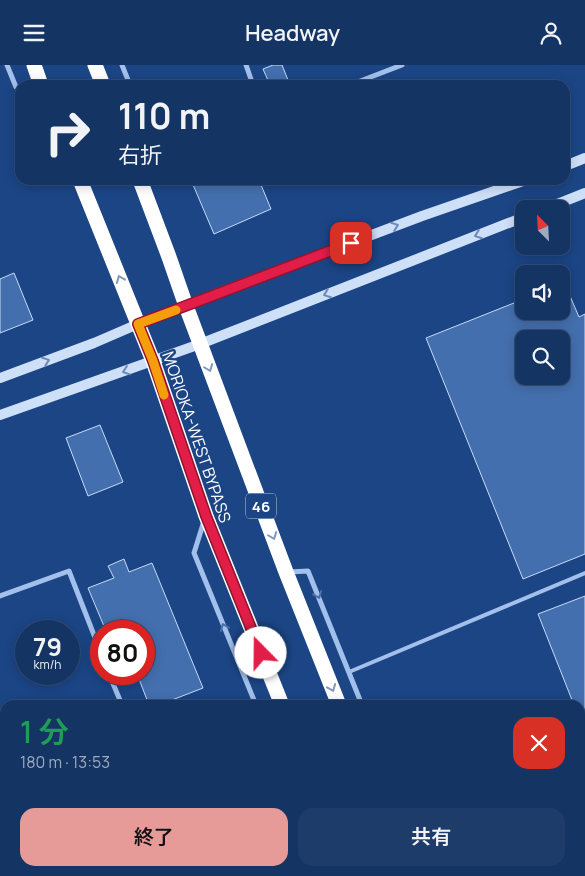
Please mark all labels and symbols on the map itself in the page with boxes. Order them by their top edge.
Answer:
north arrow [515,200,570,255]
pin [330,222,372,264]
one-way arrow [390,222,399,232]
one-way arrow [475,229,483,239]
one-way arrow [115,275,126,284]
one-way arrow [323,288,332,299]
street label: MORIOKA-WEST BYPASS [157,349,237,526]
one-way arrow [41,357,49,367]
one-way arrow [203,363,213,372]
one-way arrow [122,365,131,375]
road number: 46 [246,493,276,519]
one-way arrow [267,532,277,540]
one-way arrow [312,591,322,599]
speed limit sign: 80 [90,620,155,685]
one-way arrow [220,624,230,632]
position arrow [234,626,286,678]
one-way arrow [326,683,336,691]

